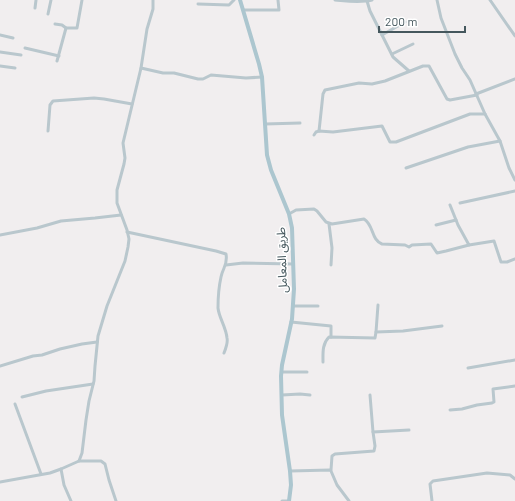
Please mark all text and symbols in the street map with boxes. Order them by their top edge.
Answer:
scale bar [379,8,465,34]
text: 200 m [385,14,417,28]
street label: طريق المعامل [273,227,291,293]

